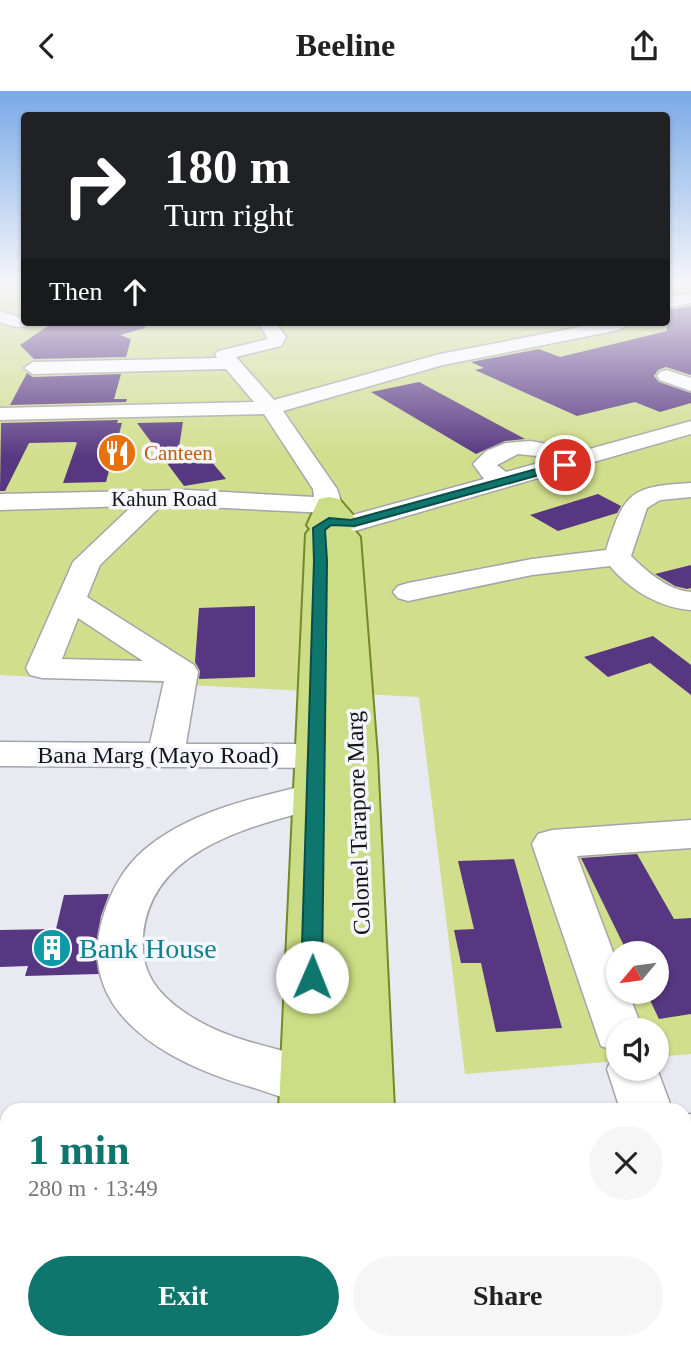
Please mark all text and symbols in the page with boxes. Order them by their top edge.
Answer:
icon: back [28,27,66,65]
text: Beeline [296,27,395,63]
icon: share [625,27,663,65]
text: 180 m [164,139,291,194]
icon: right [49,140,140,231]
text: Turn right [164,197,294,233]
icon: ahead [116,273,154,311]
text: Then [49,277,102,306]
restaurant icon: Canteen [96,432,138,474]
pin [535,435,595,495]
place label: Canteen [144,441,213,465]
icon: arrive [546,446,584,484]
street label: Kahun Road [111,487,217,511]
street label: Colonel Tarapore Marg [341,711,375,935]
street label: Bana Marg (Mayo Road) [37,742,279,768]
building icon: Bank House [31,927,73,969]
place label: Bank House [79,933,217,964]
position arrow [275,940,349,1014]
north arrow [606,941,668,1005]
map controls [606,941,669,1081]
button: sound [606,1018,669,1081]
button: close [589,1126,663,1200]
text: 1 min [28,1127,130,1173]
text: 280 m · 13:49 [28,1176,158,1201]
button: Exit [28,1256,339,1336]
button: Share [353,1256,663,1336]

